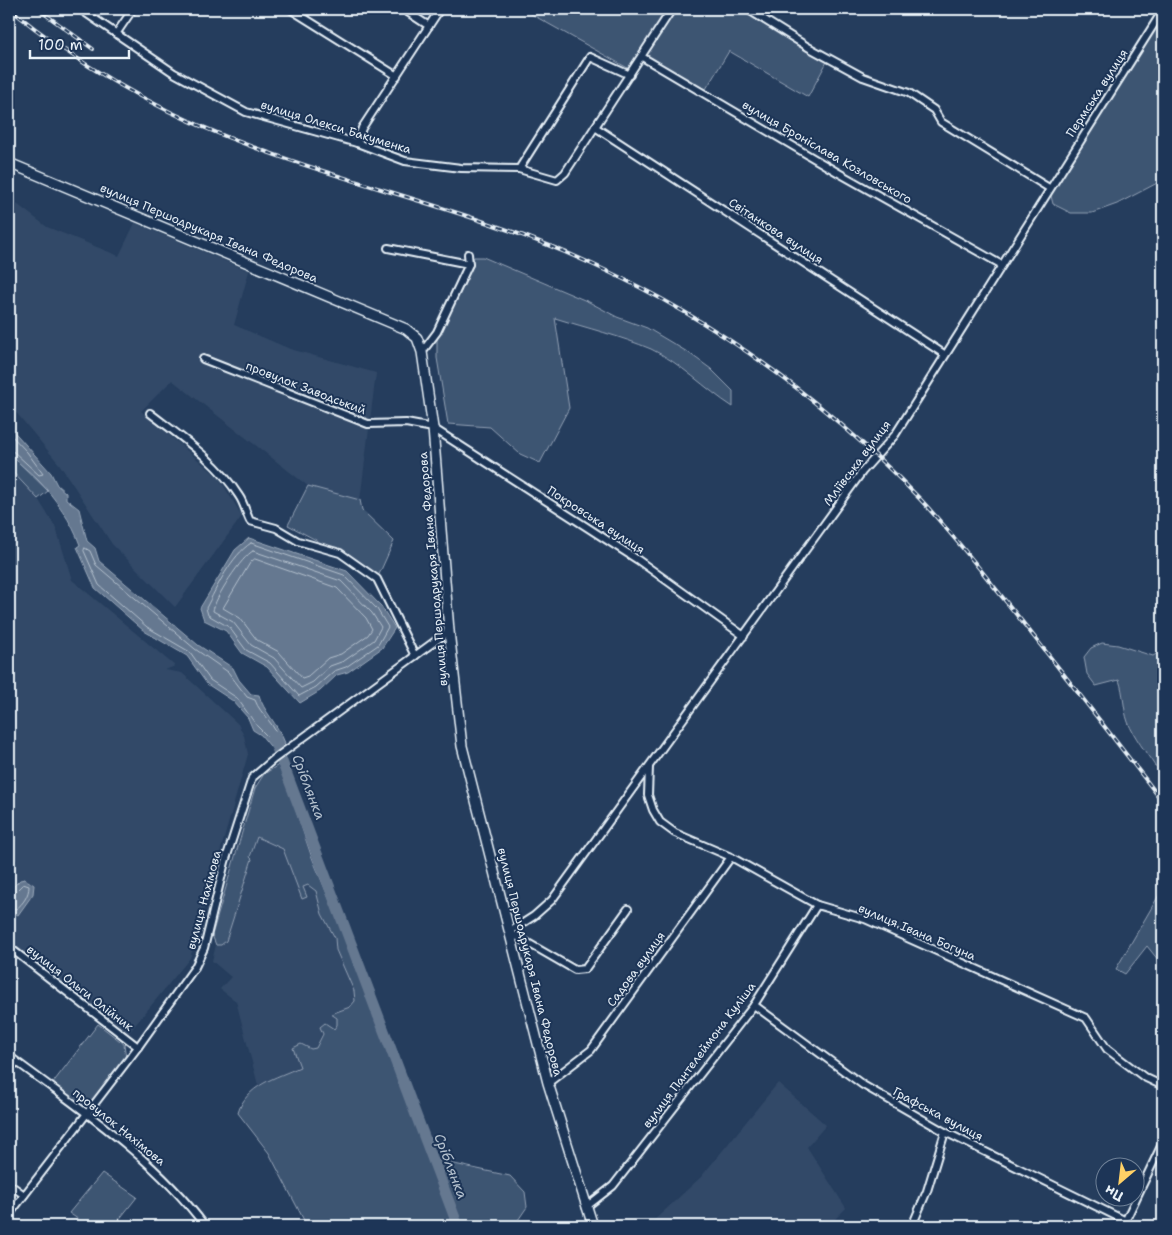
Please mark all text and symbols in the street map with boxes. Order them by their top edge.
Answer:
scale bar [30,28,129,60]
text: 100 m [38,35,83,55]
street label: Пермська вулиця [1062,46,1132,140]
street label: вулиця Олекси Бакуменка [259,96,414,158]
street label: вулиця Броніслава Козловського [739,97,915,207]
street label: вулиця Першодрукаря Івана Федорова [98,180,321,286]
street label: Світанкова вулиця [726,194,826,268]
street label: провулок Заводський [244,358,369,418]
street label: Мліївська вулиця [820,417,894,509]
street label: вулиця Першодрукаря Івана Федорова [415,451,451,687]
street label: Покровська вулиця [544,482,648,558]
water label: Сріблянка [288,752,330,822]
street label: вулиця Першодрукаря Івана Федорова [494,846,566,1078]
street label: вулиця Нахімова [183,848,225,951]
street label: вулиця Івана Богуна [856,900,979,964]
street label: Садова вулиця [603,928,669,1010]
street label: вулиця Ольги Олійник [23,941,137,1035]
street label: вулиця Пантелеймона Куліша [639,978,760,1131]
street label: Графська вулиця [890,1083,986,1145]
street label: провулок Нахімова [69,1085,169,1170]
water label: Сріблянка [430,1131,472,1201]
north arrow [1094,1158,1144,1208]
text: Пн [1102,1181,1126,1206]

